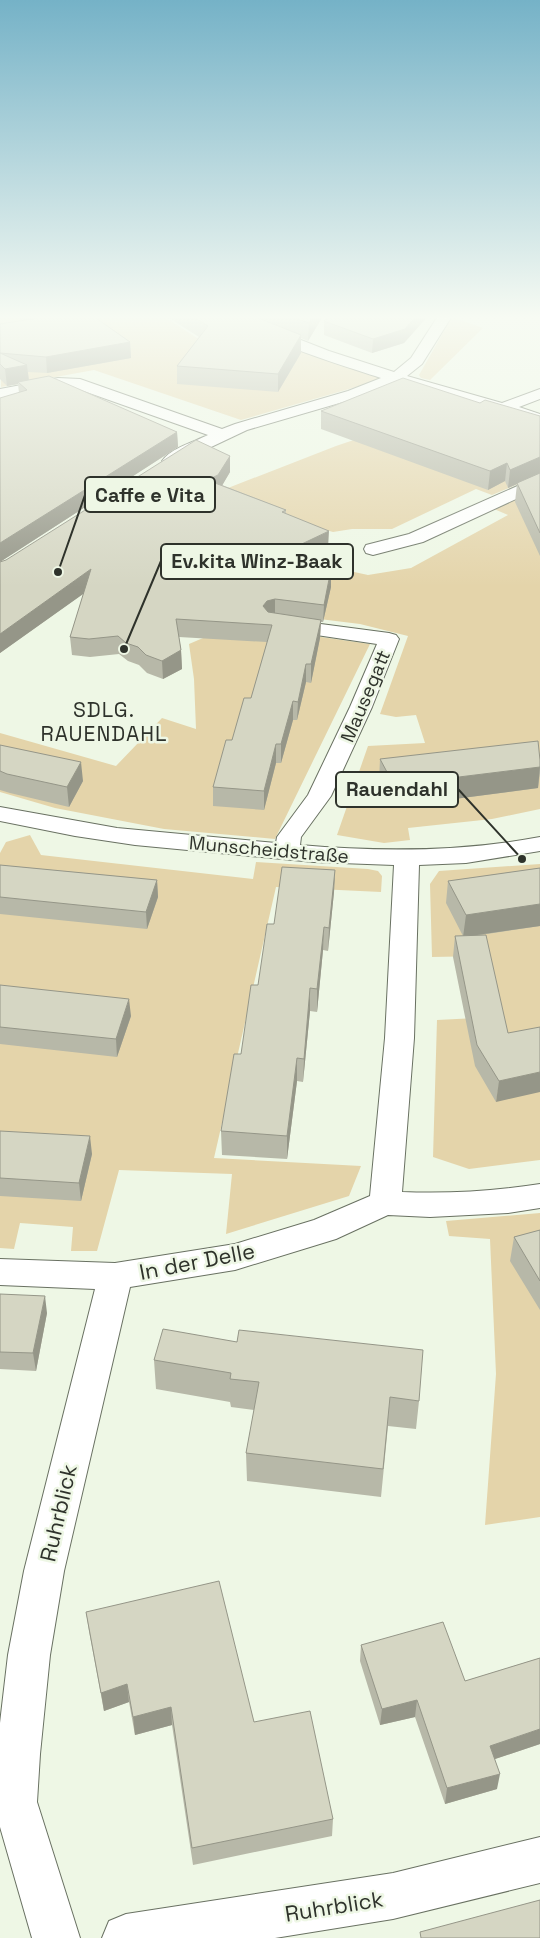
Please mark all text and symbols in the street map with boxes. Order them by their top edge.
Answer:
callout: Caffe e Vita [85,477,215,512]
text: Caffe e Vita [95,482,205,508]
callout: Ev.kita Winz-Baak [161,544,353,579]
text: Ev.kita Winz-Baak [171,548,343,574]
street label: Mausegatt [335,646,396,746]
district label: SDLG. RAUENDAHL [40,696,168,747]
callout: Rauendahl [336,772,458,807]
text: Rauendahl [346,776,448,802]
street label: Munscheidstraße [188,830,350,869]
street label: In der Delle [137,1236,257,1286]
street label: Ruhrblick [33,1461,83,1564]
street label: Ruhrblick [283,1884,385,1928]

